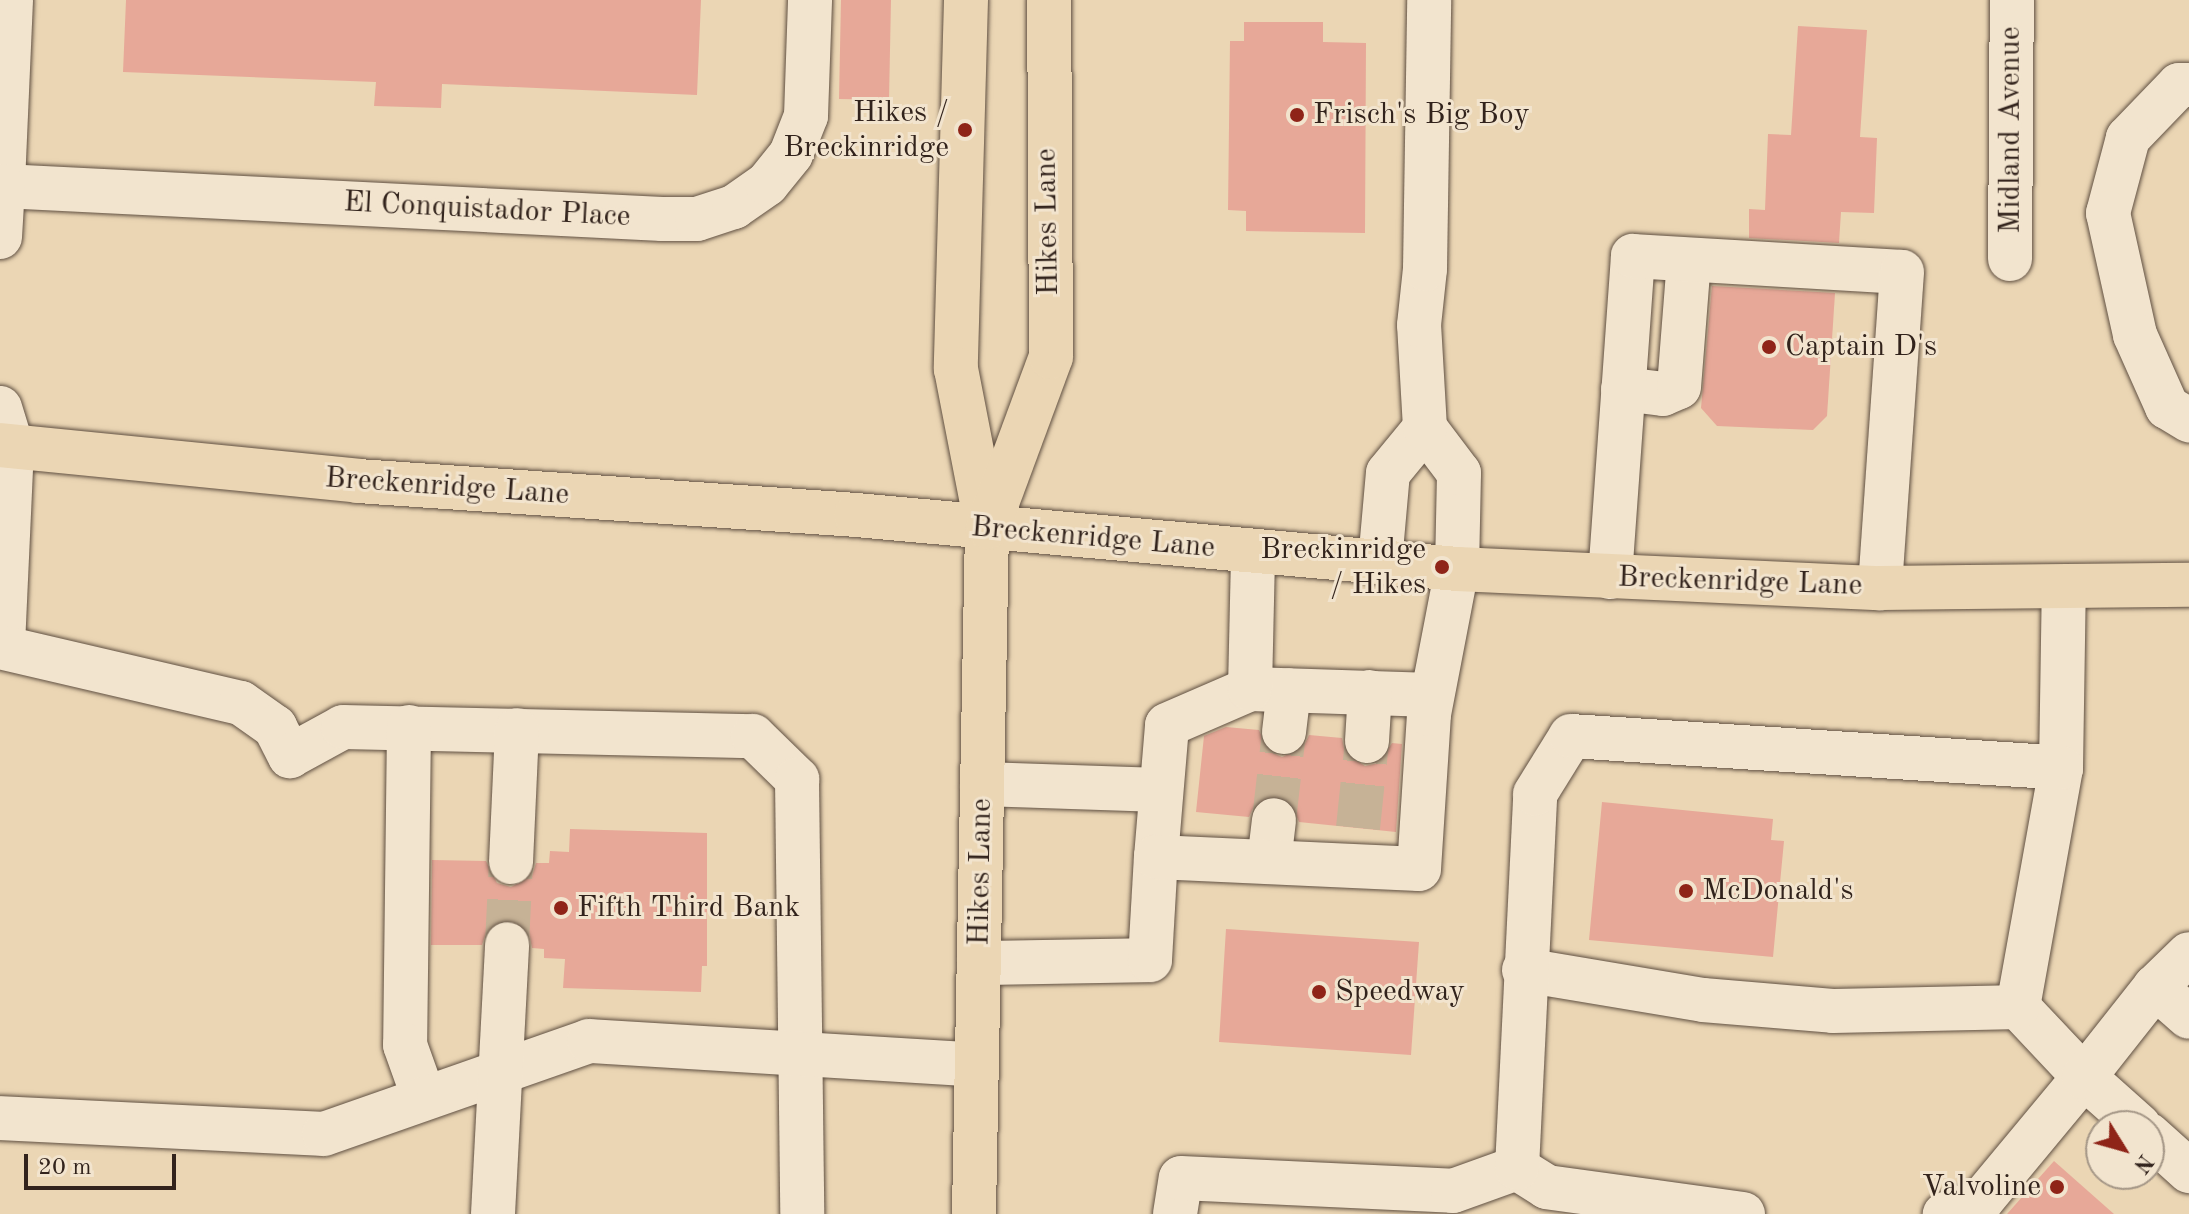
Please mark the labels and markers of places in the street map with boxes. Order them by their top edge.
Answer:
place label: Hikes / Breckinridge [783,95,949,166]
place label: Frisch's Big Boy [1313,97,1530,133]
marker: Frisch's Big Boy [1288,106,1306,124]
marker: Hikes / Breckinridge [956,121,974,139]
place label: Captain D's [1785,329,1937,365]
marker: Captain D's [1760,338,1778,356]
place label: Breckinridge / Hikes [1260,532,1426,602]
marker: Breckinridge / Hikes [1433,558,1451,576]
place label: McDonald's [1702,873,1853,909]
marker: McDonald's [1677,882,1695,900]
place label: Fifth Third Bank [577,890,800,926]
marker: Fifth Third Bank [552,899,570,917]
place label: Speedway [1335,974,1465,1010]
marker: Speedway [1310,983,1328,1001]
place label: Valvoline [1922,1169,2041,1205]
marker: Valvoline [2048,1178,2066,1196]

